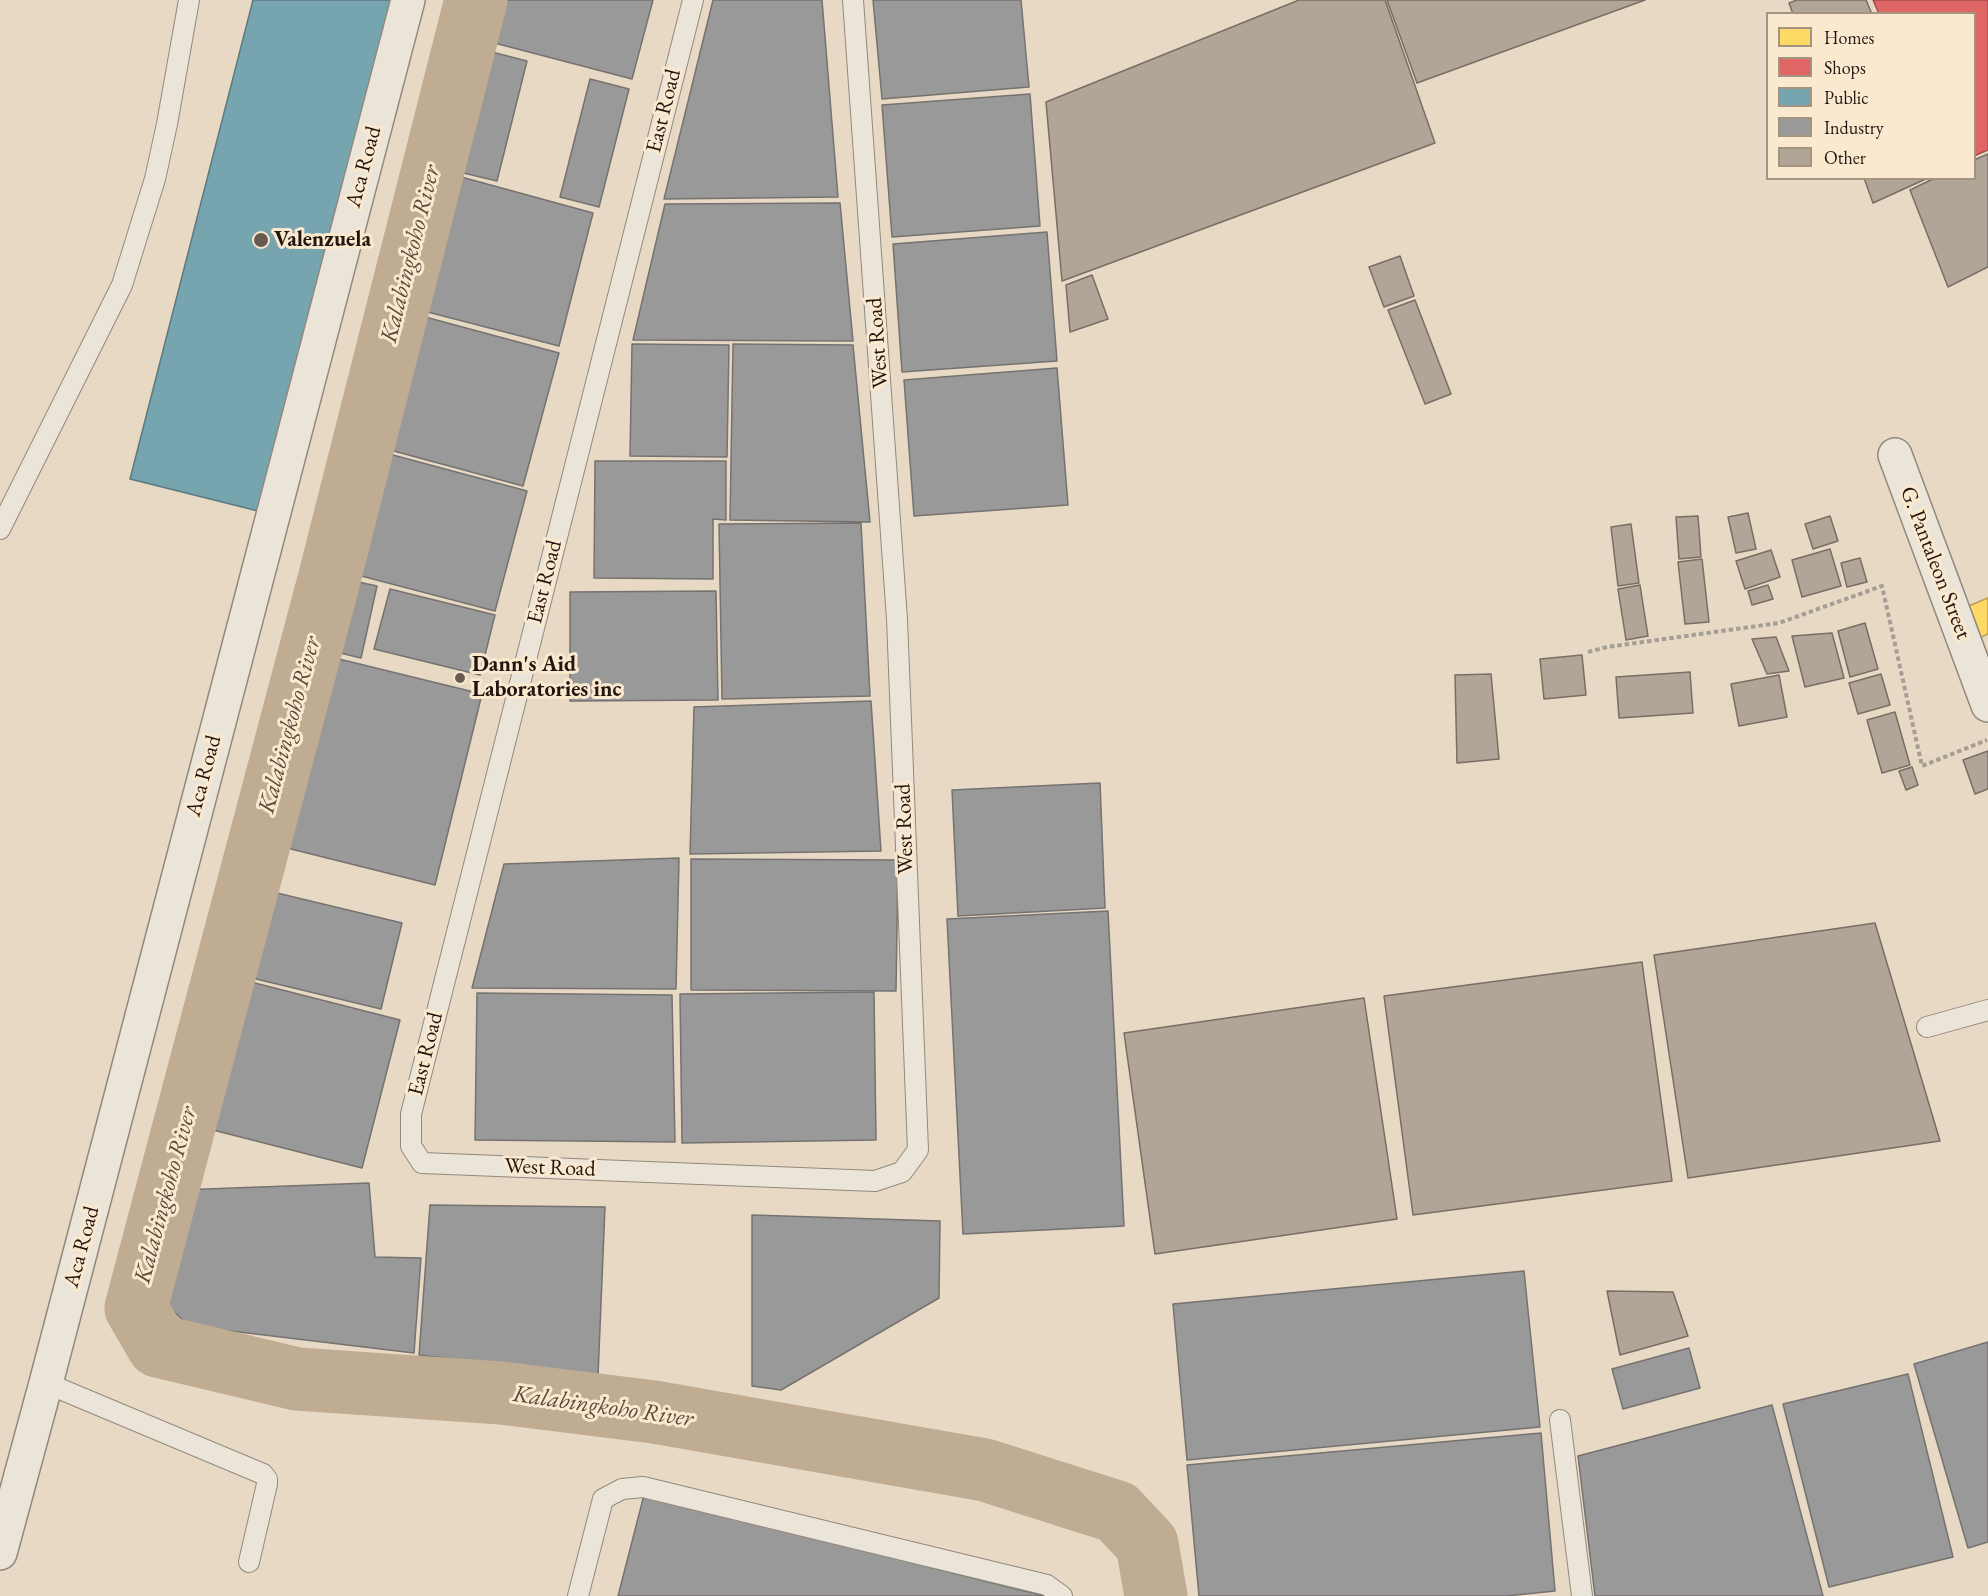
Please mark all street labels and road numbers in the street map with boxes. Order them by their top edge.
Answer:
street label: East Road [641,67,687,155]
street label: Aca Road [340,123,388,211]
street label: West Road [862,297,894,389]
street label: G. Pantaleon Street [1894,483,1976,643]
street label: East Road [522,538,568,626]
street label: Aca Road [180,732,228,820]
street label: West Road [890,783,920,875]
street label: East Road [403,1010,449,1098]
street label: West Road [504,1153,596,1183]
street label: Aca Road [58,1203,106,1291]

